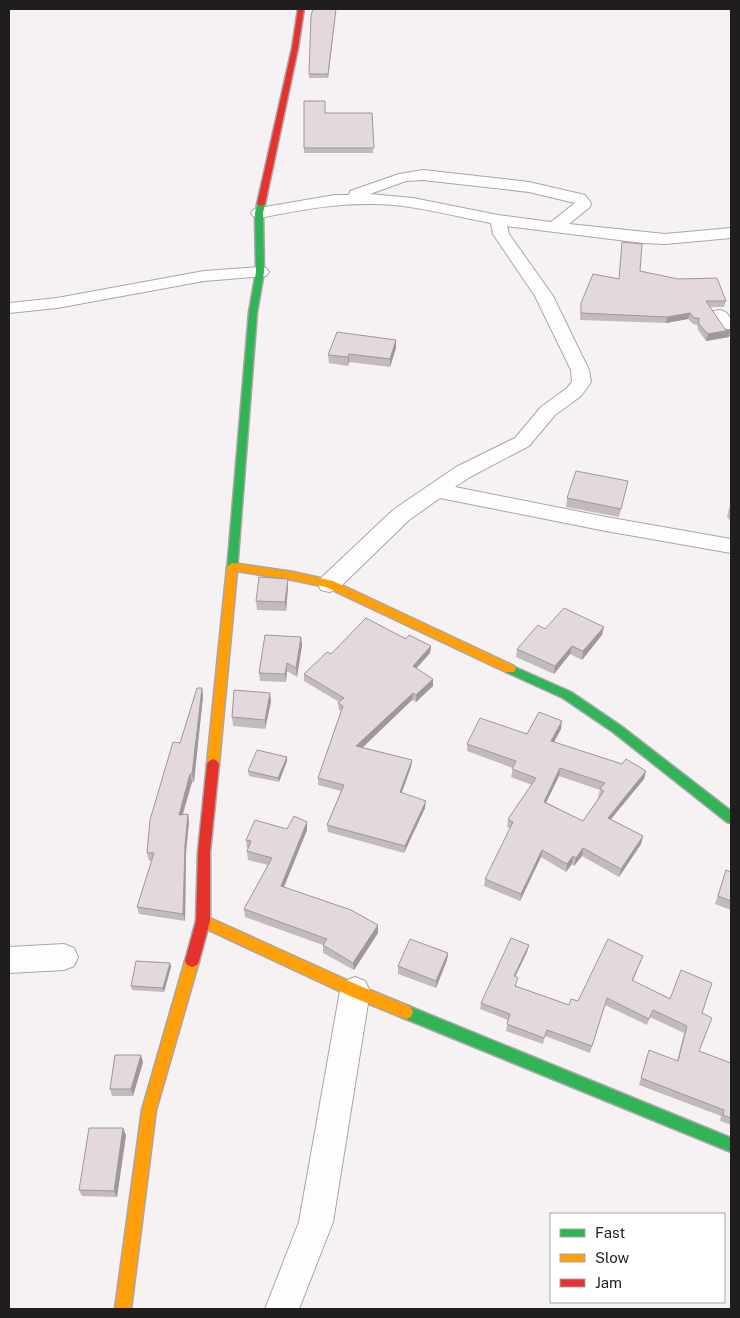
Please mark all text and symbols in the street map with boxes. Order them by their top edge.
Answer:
legend [550,1213,725,1303]
text: Fast [595,1224,625,1241]
text: Slow [595,1249,630,1266]
text: Jam [595,1274,622,1291]

